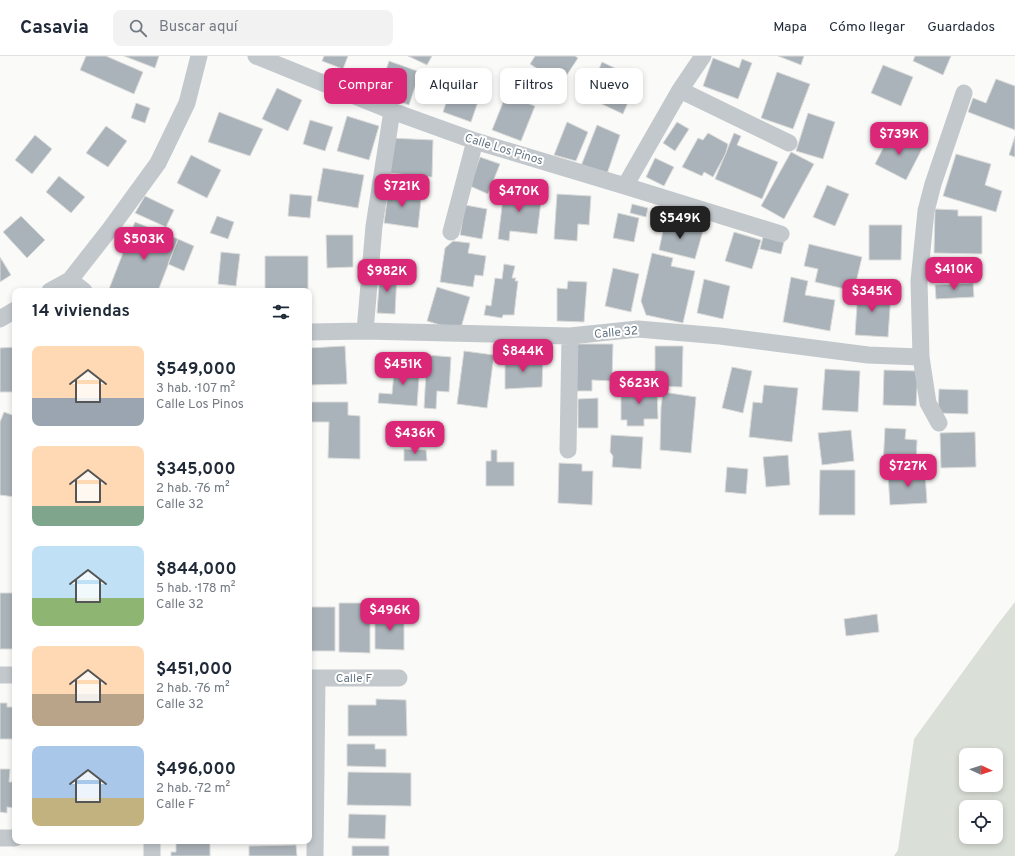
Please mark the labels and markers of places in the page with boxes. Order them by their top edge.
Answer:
pin: $739K [871,122,927,156]
pin: $721K [374,174,430,208]
pin: $470K [491,179,547,213]
pin: $549K [652,206,708,240]
pin: $503K [116,227,172,261]
pin: $410K [926,257,982,291]
pin: $982K [359,259,415,293]
pin: $345K [844,279,900,313]
pin: $844K [495,339,551,373]
pin: $451K [375,352,431,386]
pin: $623K [611,371,667,405]
pin: $436K [387,421,443,455]
pin: $727K [880,454,936,488]
pin: $496K [362,598,418,632]

